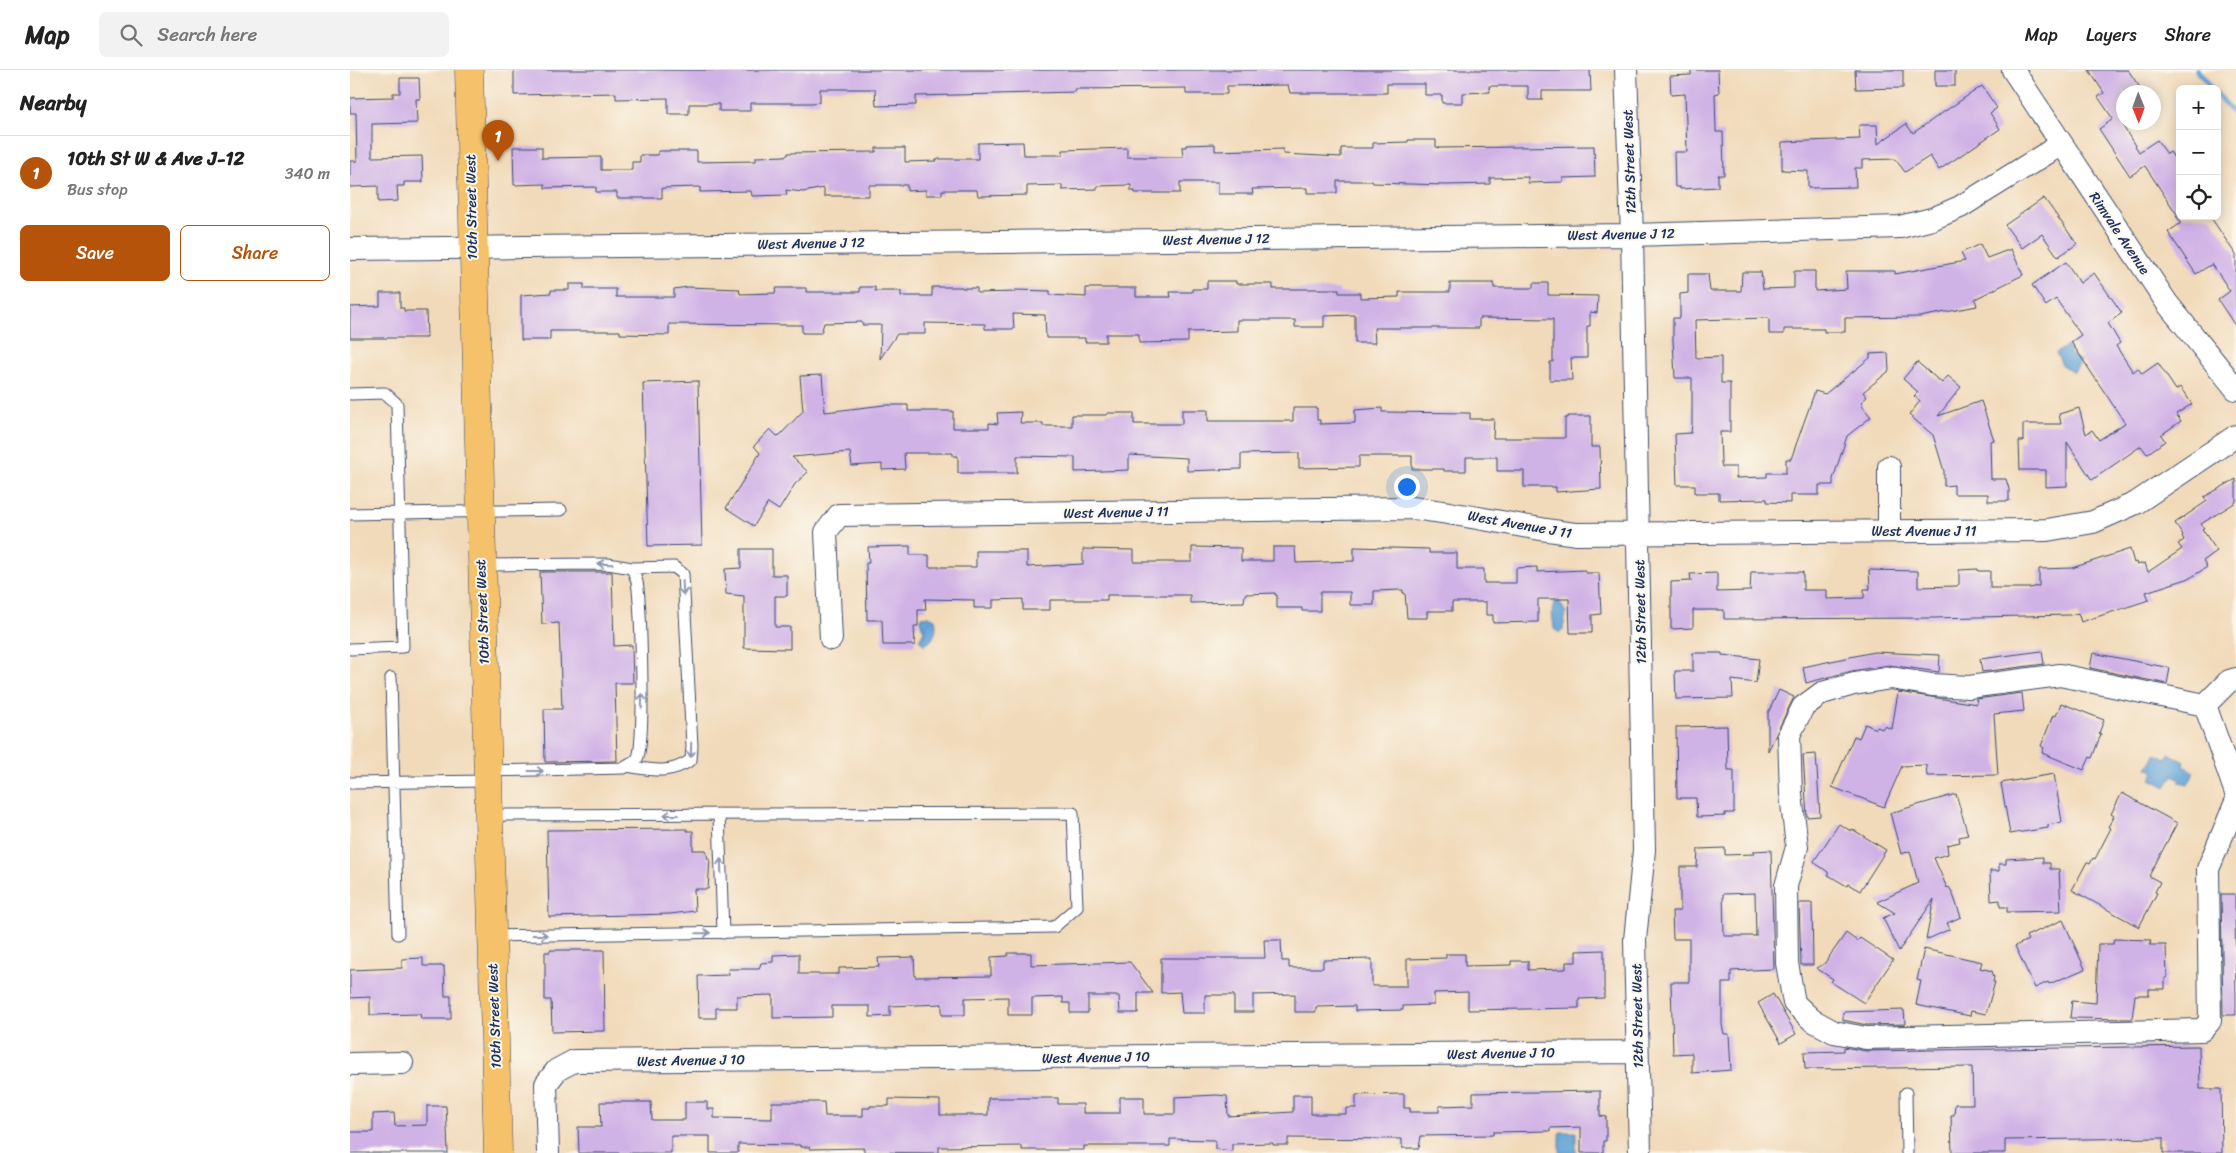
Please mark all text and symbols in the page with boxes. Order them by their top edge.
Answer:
search box [99,12,449,57]
text: Map [25,14,69,56]
text: Search here [157,18,257,51]
text: Map [2025,19,2058,51]
text: Layers [2086,19,2137,51]
text: Share [2165,19,2211,51]
icon: search [117,21,145,49]
text: Nearby [20,84,86,122]
north arrow [2116,85,2161,130]
map controls [2176,85,2221,220]
button: + [2176,85,2221,130]
street label: 12th Street West [1615,109,1644,215]
pin: 1 [482,120,514,161]
button: − [2176,130,2221,175]
text: 10th St W & Ave J-12 [67,142,245,175]
street label: 10th Street West [458,154,485,260]
text: 1 [33,159,39,188]
text: 340 m [285,159,330,188]
text: Bus stop [67,175,128,204]
button: locate [2176,175,2221,220]
street label: Rimvale Avenue [2082,187,2157,280]
street label: West Avenue J 12 [1567,221,1675,248]
button: Save [20,225,170,281]
button: Share [180,225,330,281]
street label: West Avenue J 12 [1162,226,1270,253]
street label: West Avenue J 12 [757,230,865,257]
your location [1394,474,1420,500]
street label: West Avenue J 11 [1063,499,1169,526]
street label: West Avenue J 11 [1466,503,1574,546]
street label: West Avenue J 11 [1871,519,1977,544]
street label: 10th Street West [468,559,497,665]
street label: 12th Street West [1627,559,1654,665]
one-way arrow [597,560,613,569]
one-way arrow [679,579,688,595]
one-way arrow [637,694,646,710]
one-way arrow [686,742,696,758]
one-way arrow [527,766,543,776]
one-way arrow [663,810,679,820]
one-way arrow [716,859,726,875]
one-way arrow [694,928,711,938]
one-way arrow [532,931,548,940]
street label: 10th Street West [480,963,509,1069]
street label: 12th Street West [1624,963,1651,1069]
street label: West Avenue J 10 [1447,1040,1555,1067]
street label: West Avenue J 10 [1042,1044,1150,1071]
street label: West Avenue J 10 [637,1047,745,1074]

